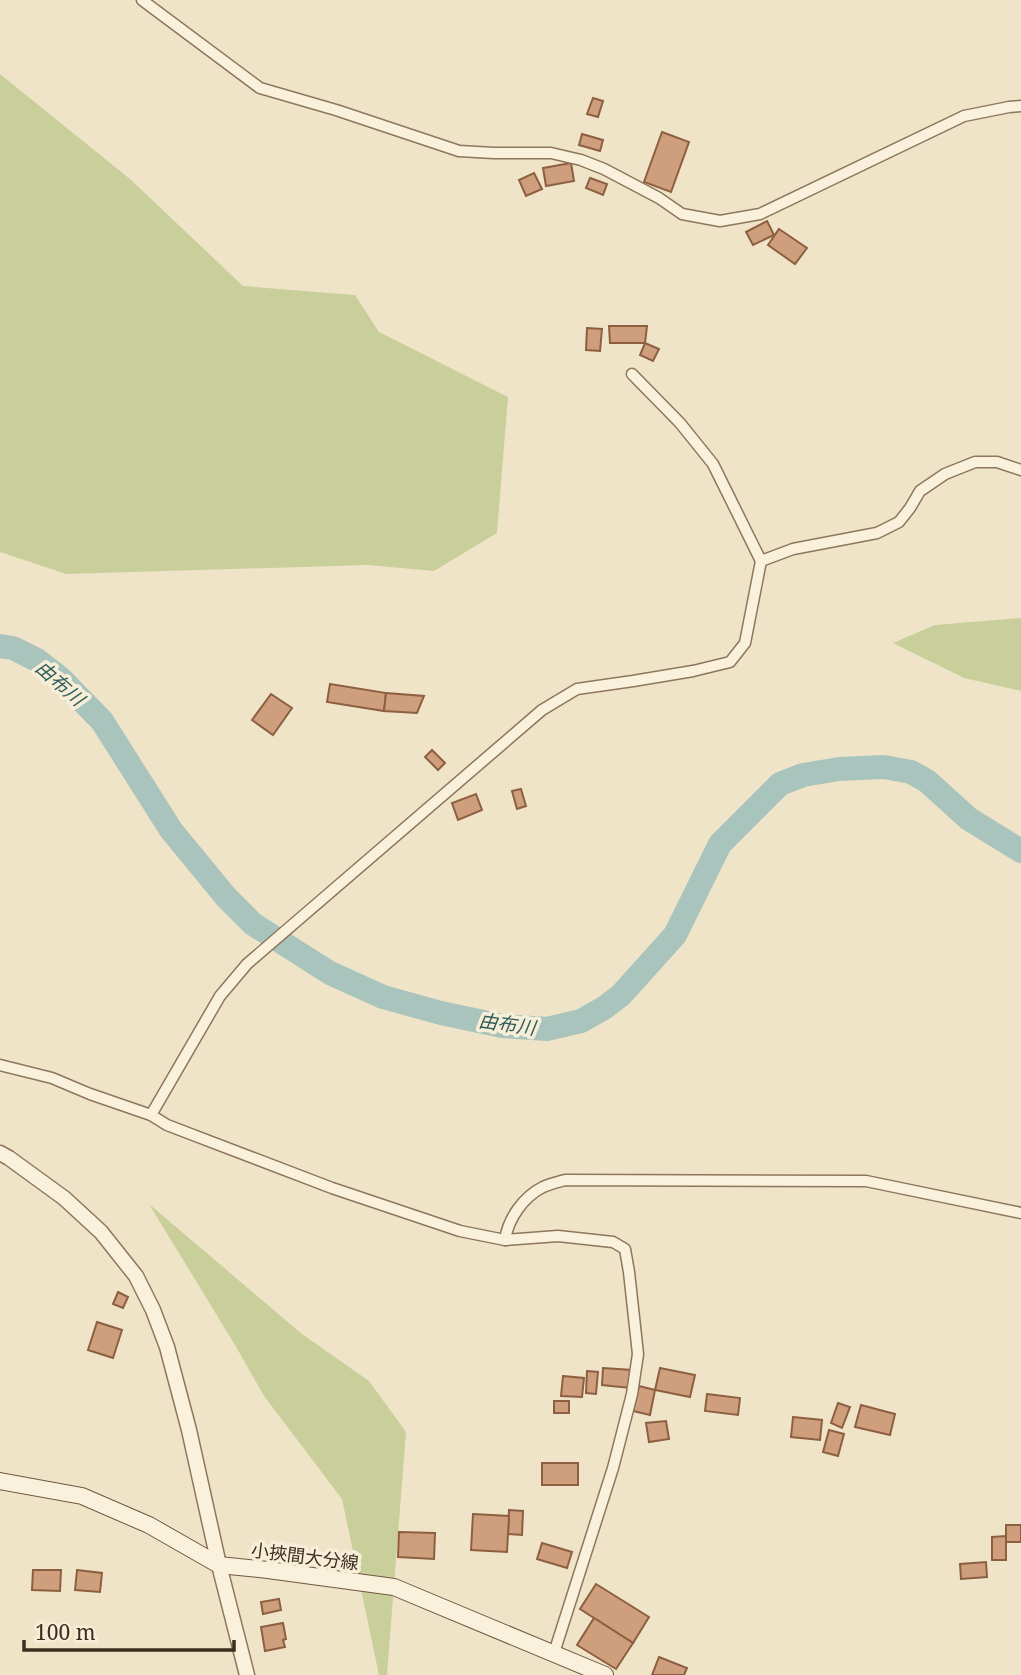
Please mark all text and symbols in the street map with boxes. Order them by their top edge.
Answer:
water label: 由布川 [30,654,92,713]
water label: 由布川 [477,1007,539,1041]
street label: 小挾間大分線 [250,1538,360,1574]
scale bar [24,1608,234,1652]
text: 100 m [35,1618,96,1646]

